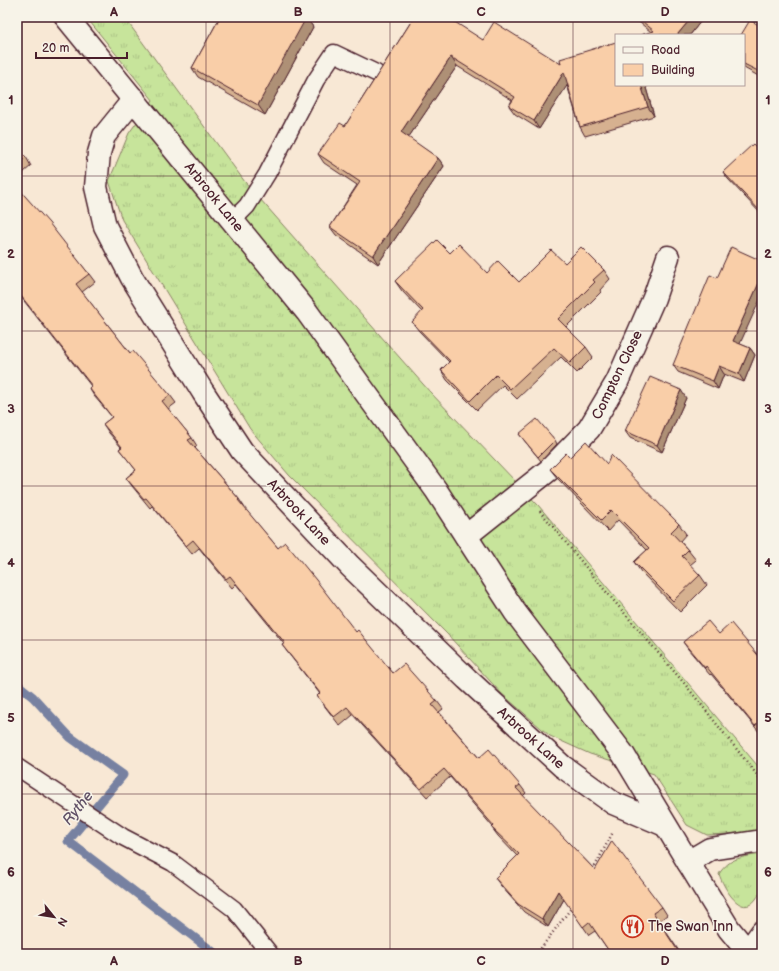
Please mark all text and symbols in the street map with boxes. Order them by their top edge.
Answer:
text: A [109,4,118,20]
text: B [293,4,303,20]
text: C [476,4,486,20]
text: D [660,4,670,20]
scale bar [36,34,127,60]
legend [615,34,745,86]
text: 20 m [42,41,69,56]
text: Road [651,43,680,58]
text: Building [651,63,695,78]
text: 1 [8,92,14,108]
text: 1 [765,92,771,108]
street label: Arbrook Lane [181,159,247,235]
text: 2 [7,246,15,262]
text: 2 [764,246,772,262]
street label: Compton Close [588,328,646,422]
text: 3 [7,401,15,417]
text: 3 [764,401,772,417]
street label: Arbrook Lane [264,475,334,549]
text: 4 [7,555,15,571]
text: 4 [764,555,772,571]
street label: Arbrook Lane [494,703,568,773]
text: 5 [7,710,15,726]
text: 5 [764,710,772,726]
water label: Rythe [58,787,98,829]
text: 6 [7,864,15,880]
text: 6 [764,864,772,880]
north arrow [34,897,74,937]
restaurant icon: The Swan Inn [619,913,645,939]
text: N [55,915,70,929]
place label: The Swan Inn [648,918,733,935]
text: A [109,953,118,969]
text: B [293,953,303,969]
text: C [476,953,486,969]
text: D [660,953,670,969]

